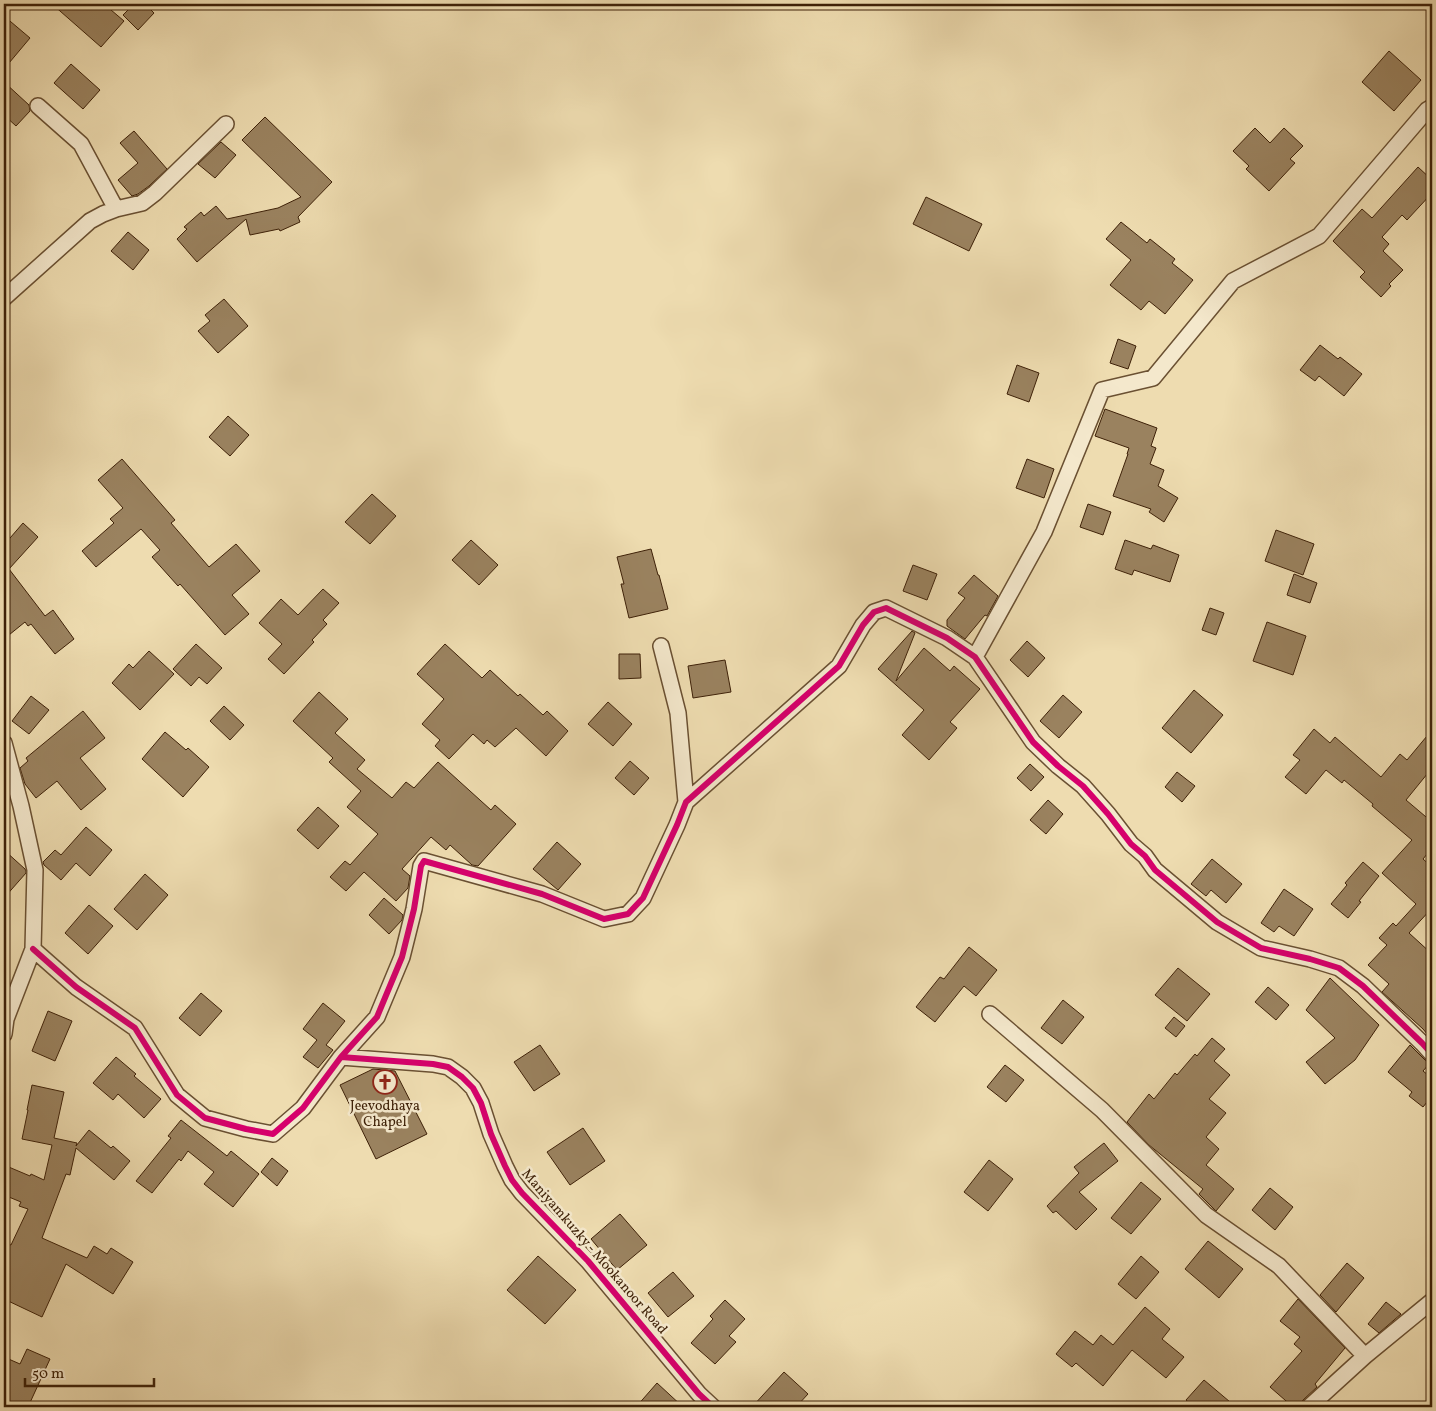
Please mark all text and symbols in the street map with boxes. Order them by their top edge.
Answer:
church icon: Jeevodhaya Chapel [372,1069,398,1095]
place label: Jeevodhaya Chapel [350,1097,420,1132]
street label: Maniyamkuzky - Mookanoor Road [517,1165,671,1339]
scale bar [25,1356,154,1388]
text: 50 m [32,1364,64,1385]

